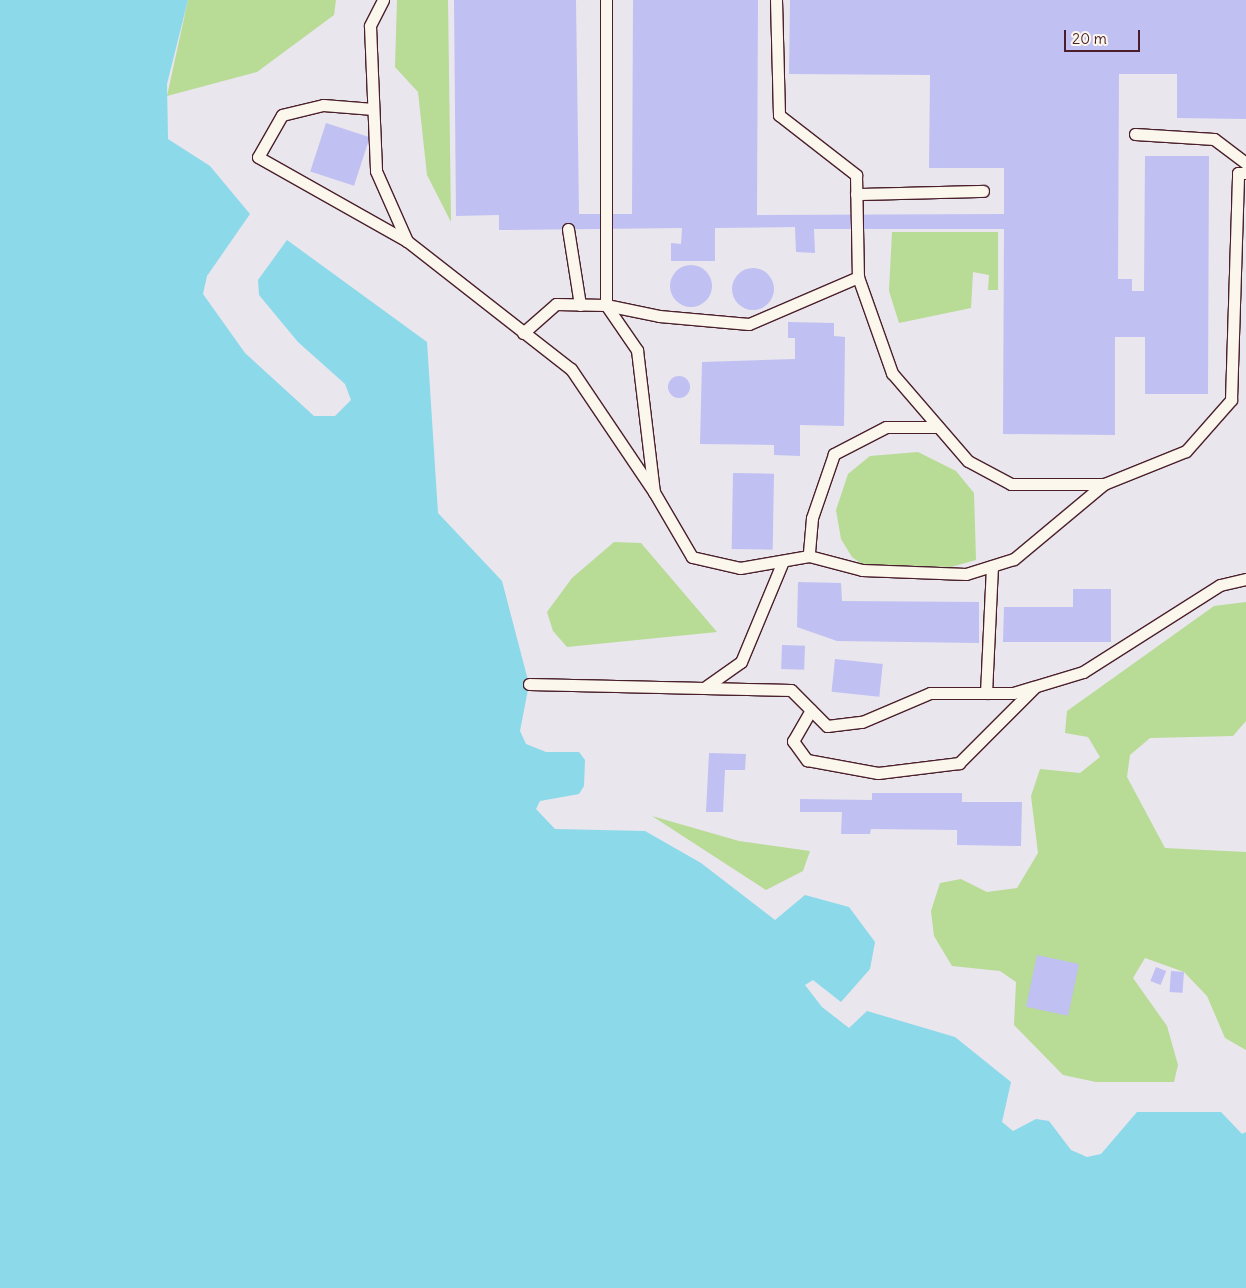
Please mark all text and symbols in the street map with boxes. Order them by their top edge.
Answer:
scale bar [1066,20,1142,52]
text: 20 m [1072,29,1107,48]

